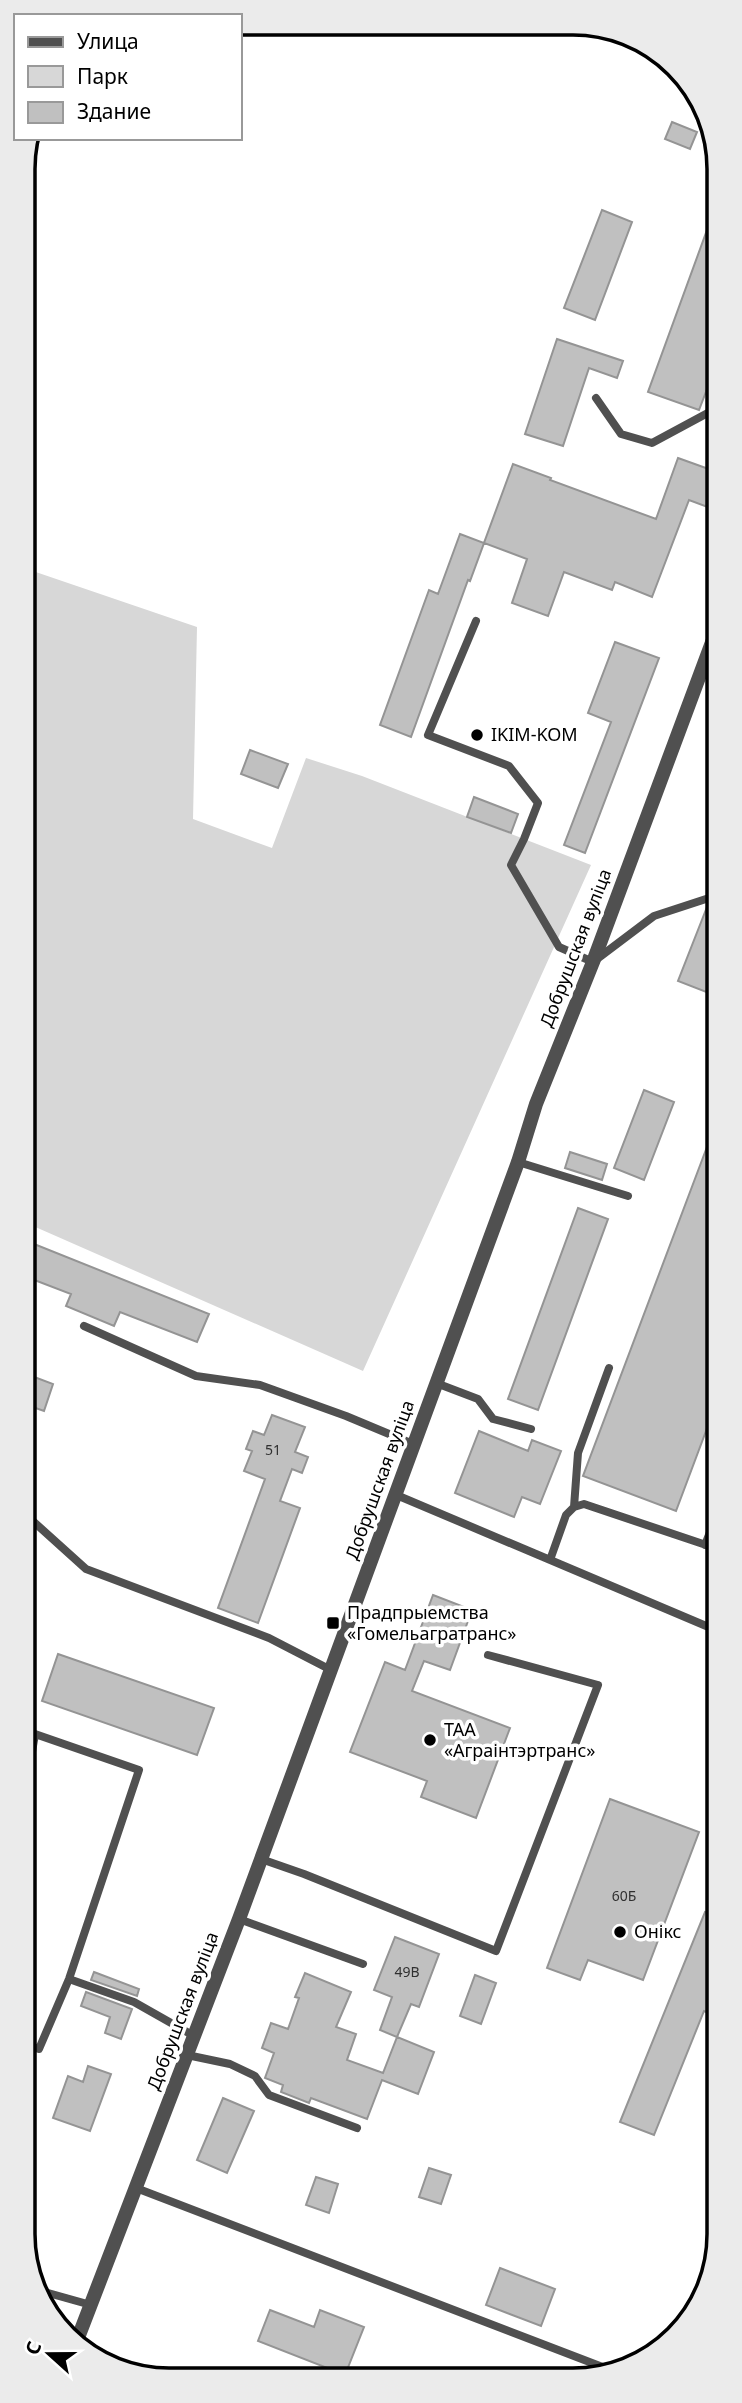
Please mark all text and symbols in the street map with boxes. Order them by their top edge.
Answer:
legend [14,14,242,140]
text: Улица [77,27,139,55]
text: Парк [77,62,128,90]
text: Здание [77,97,151,125]
place label: IKIM-KOM [491,722,578,746]
marker: IKIM-KOM [469,727,485,743]
street label: Добрушская вуліца [534,865,616,1030]
street label: Добрушская вуліца [339,1397,419,1563]
house number: 51 [265,1440,281,1459]
place label: Прадпрыемства «Гомельагратранс» [347,1600,517,1645]
marker: Прадпрыемства «Гомельагратранс» [325,1615,341,1631]
place label: ТАА «Аграінтэртранс» [444,1717,595,1762]
marker: ТАА «Аграінтэртранс» [422,1732,438,1748]
house number: 60Б [612,1886,636,1905]
place label: Онікс [634,1919,682,1943]
marker: Онікс [612,1924,628,1940]
street label: Добрушская вуліца [141,1928,223,2093]
house number: 49В [394,1962,420,1981]
north arrow [14,2319,84,2389]
text: С [19,2338,47,2358]

